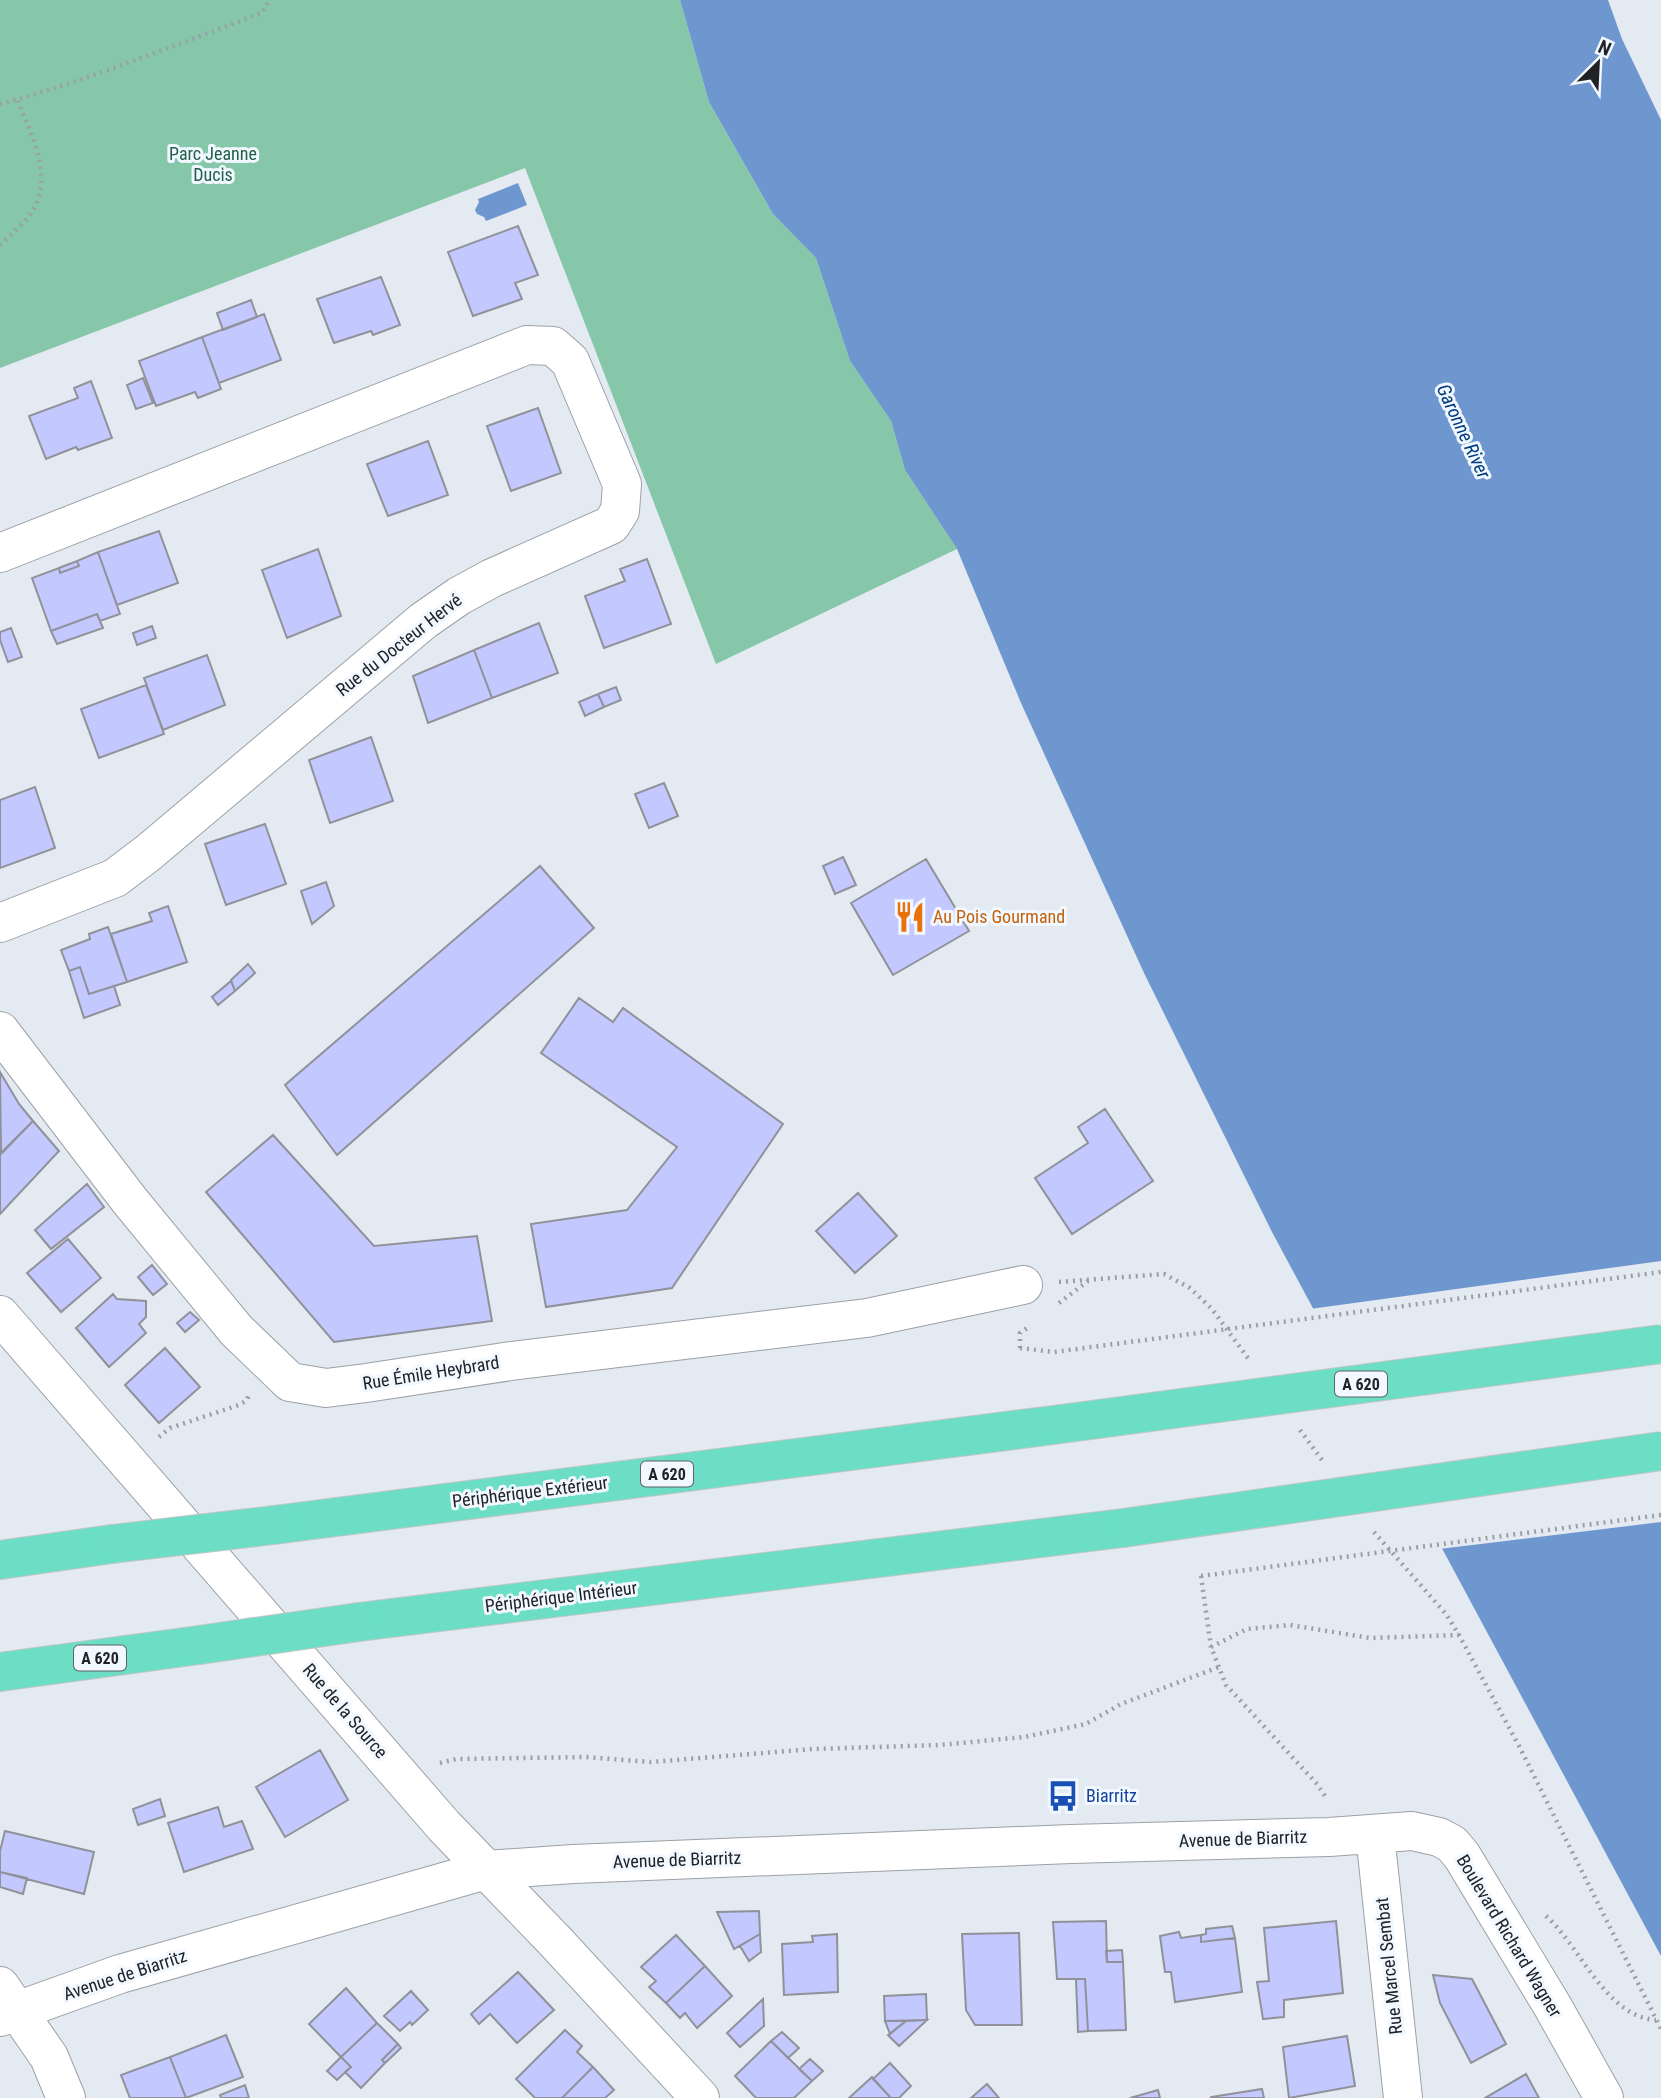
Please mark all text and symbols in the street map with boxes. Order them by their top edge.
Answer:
north arrow [1563,28,1633,98]
text: N [1595,35,1615,61]
park label: Parc Jeanne Ducis [169,143,257,185]
water label: Garonne River [1432,380,1496,482]
street label: Rue du Docteur Hervé [332,589,466,700]
restaurant icon: Au Pois Gourmand [893,900,927,934]
place label: Au Pois Gourmand [933,906,1065,927]
street label: Rue Émile Heybrard [361,1351,501,1394]
road number: A 620 [1335,1372,1387,1396]
road number: A 620 [641,1462,693,1486]
street label: Périphérique Extérieur [451,1471,609,1511]
street label: Périphérique Intérieur [484,1577,639,1616]
road number: A 620 [74,1646,126,1670]
street label: Rue de la Source [299,1659,392,1762]
bus stop icon: Biarritz [1046,1779,1080,1813]
place label: Biarritz [1086,1785,1137,1806]
street label: Avenue de Biarritz [1178,1826,1308,1851]
street label: Avenue de Biarritz [612,1847,742,1872]
street label: Boulevard Richard Wagner [1453,1851,1567,2021]
street label: Rue Marcel Sembat [1371,1897,1406,2036]
street label: Avenue de Biarritz [61,1945,189,2004]

